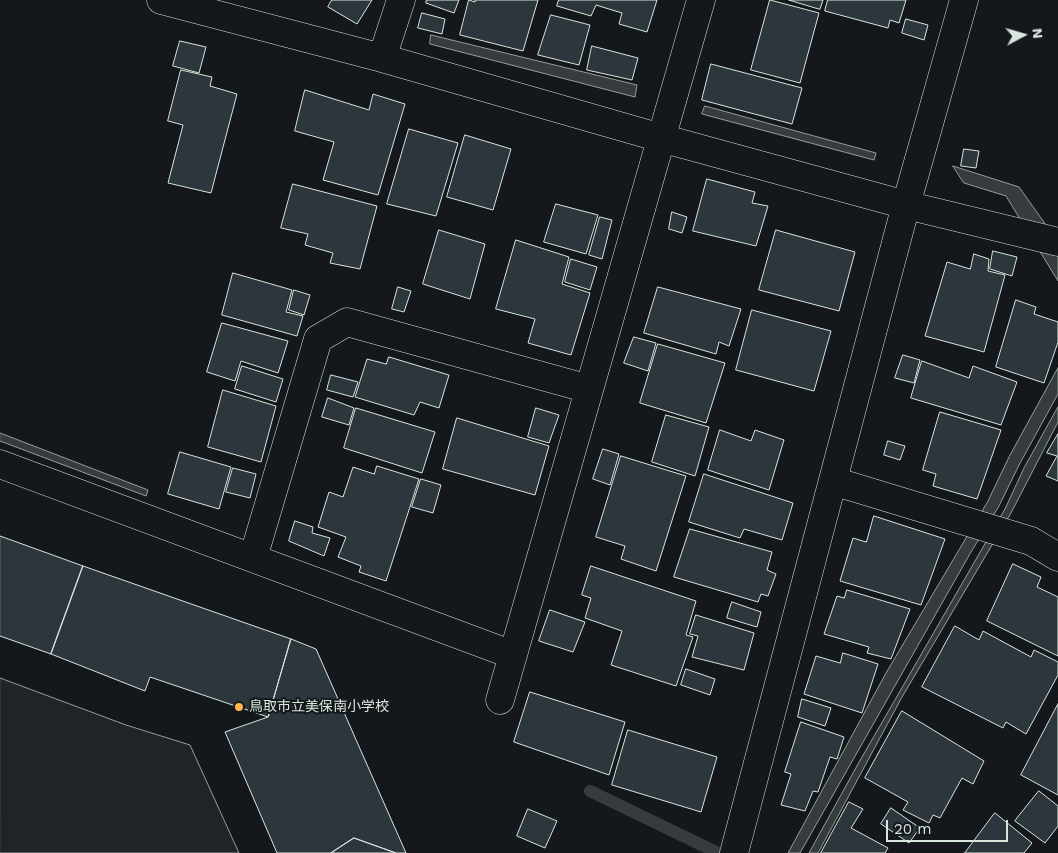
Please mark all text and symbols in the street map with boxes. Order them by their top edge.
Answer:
north arrow [998,10,1048,60]
text: N [1029,27,1046,39]
place label: 鳥取市立美保南小学校 [249,699,389,715]
marker: 鳥取市立美保南小学校 [233,701,245,713]
scale bar [888,810,1010,842]
text: 20 m [894,820,932,838]

